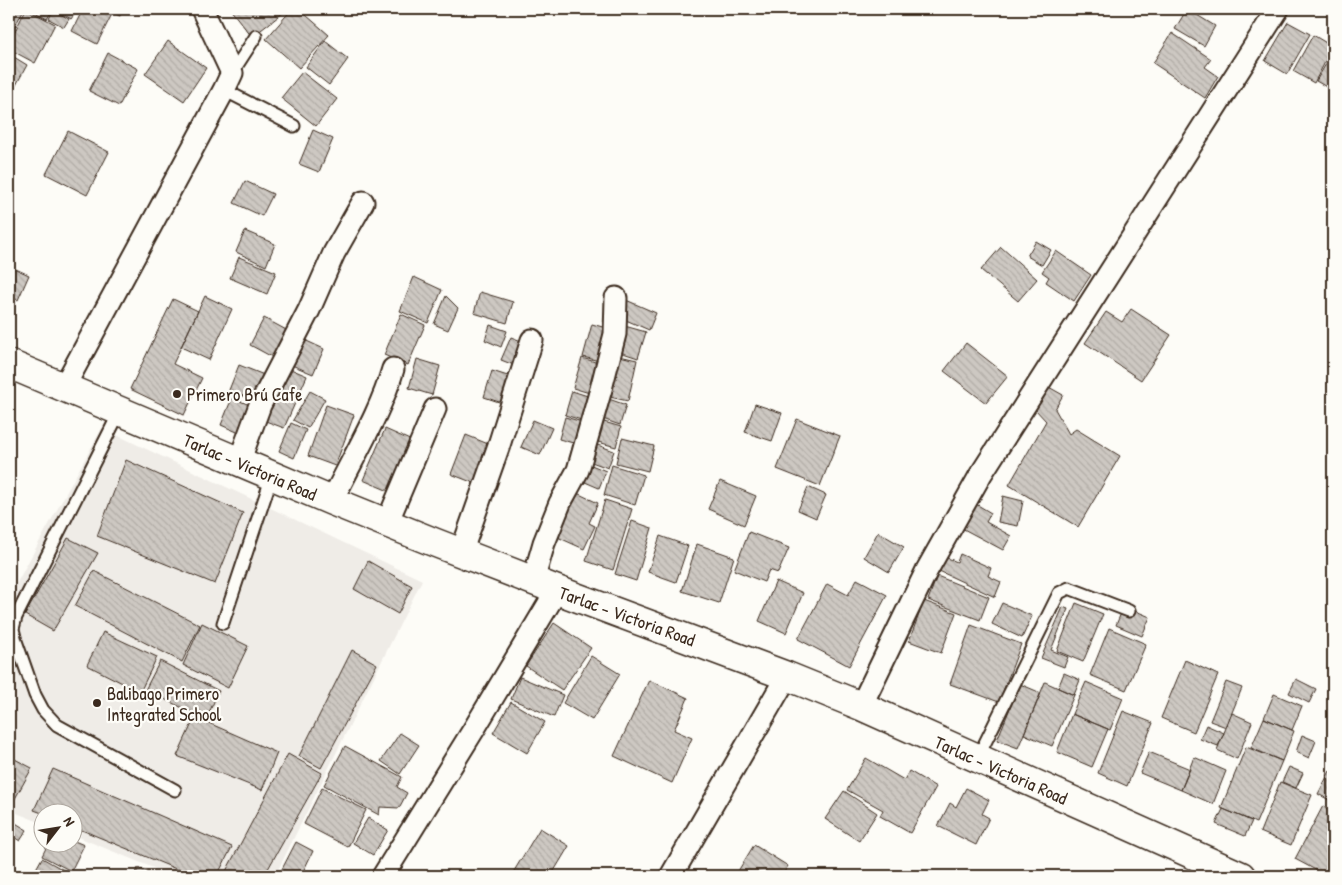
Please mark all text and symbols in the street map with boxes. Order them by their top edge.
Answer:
place label: Primero Brú Cafe [187,382,302,407]
marker: Primero Brú Cafe [171,388,183,400]
street label: Tarlac - Victoria Road [179,428,321,506]
street label: Tarlac - Victoria Road [556,580,698,652]
place label: Balibago Primero Integrated School [107,681,222,727]
marker: Balibago Primero Integrated School [91,697,103,709]
street label: Tarlac - Victoria Road [931,729,1071,811]
north arrow [32,802,82,852]
text: N [60,813,80,830]

